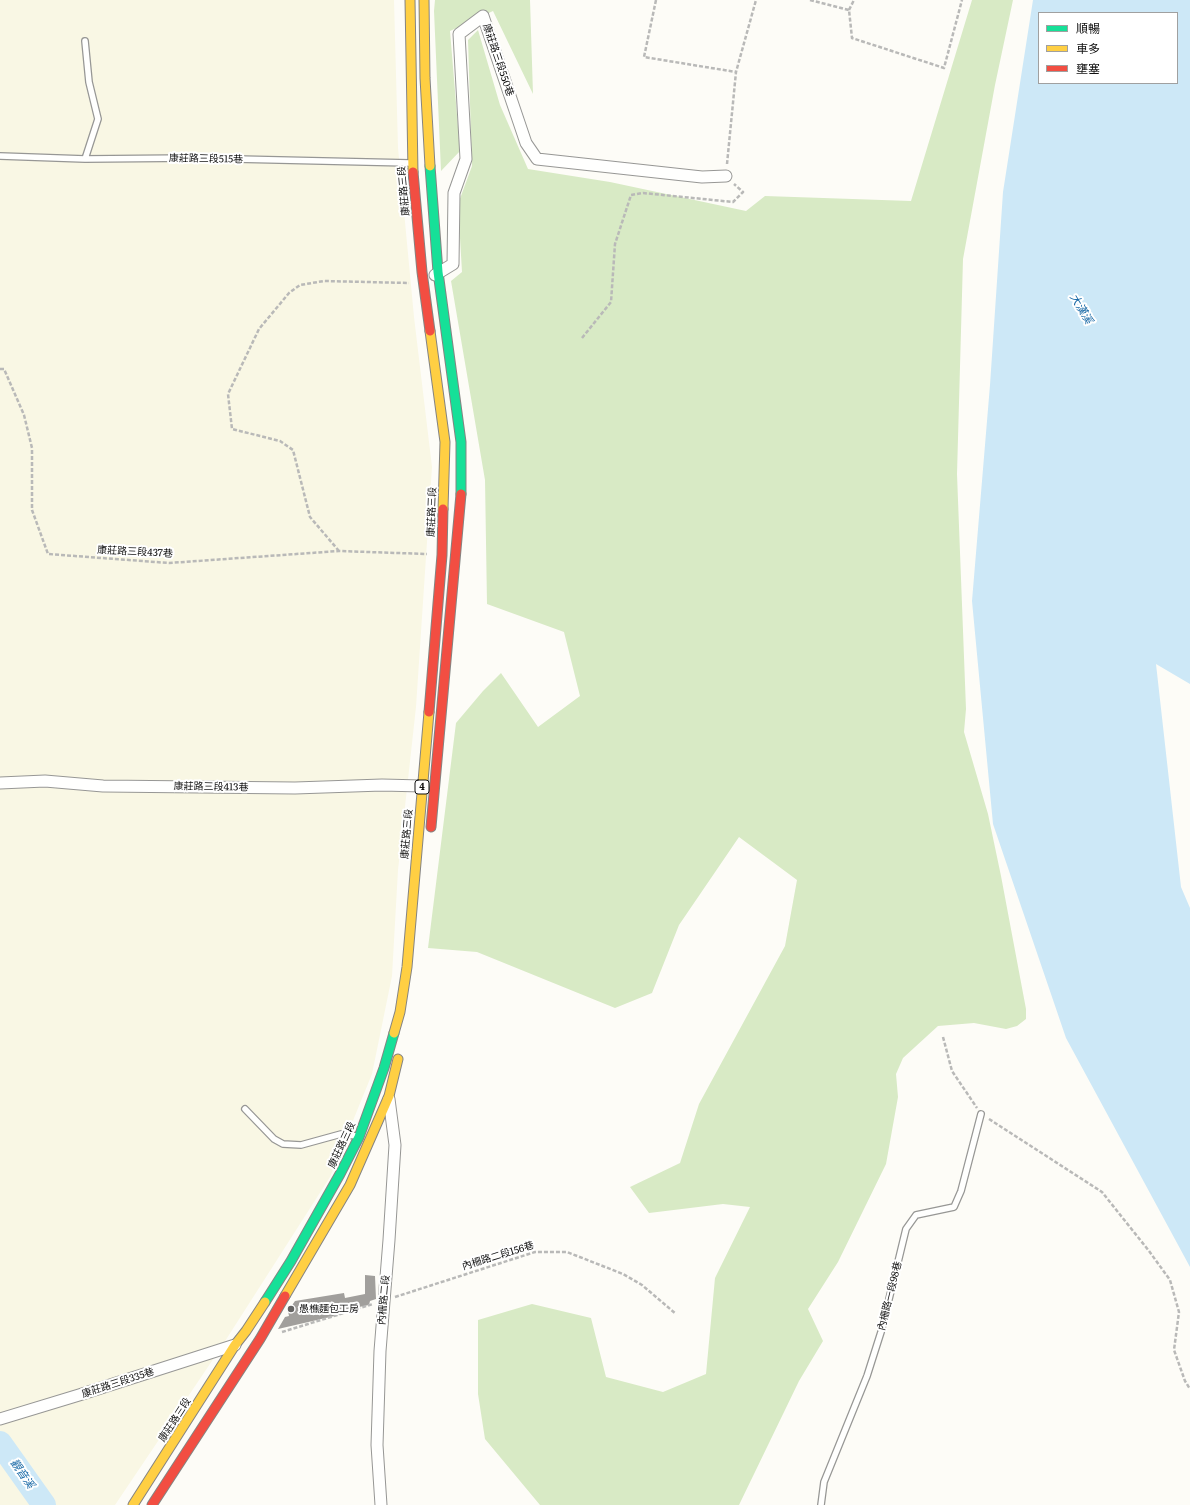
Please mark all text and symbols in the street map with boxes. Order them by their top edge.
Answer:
legend [1038,12,1178,84]
text: 順暢 [1076,19,1100,37]
street label: 康莊路三段550巷 [480,22,516,98]
text: 車多 [1076,39,1100,57]
text: 壅塞 [1076,59,1100,77]
street label: 康莊路三段515巷 [169,152,243,166]
street label: 康莊路三段 [396,166,412,216]
water label: 大漢溪 [1067,291,1095,327]
street label: 康莊路三段 [425,487,439,537]
street label: 康莊路三段437巷 [97,544,173,560]
street label: 康莊路三段413巷 [173,780,249,794]
road number: 4 [415,780,429,794]
street label: 康莊路三段 [399,809,415,859]
street label: 康莊路三段 [326,1120,358,1170]
street label: 內柵路二段156巷 [461,1239,535,1273]
street label: 內柵路一段98巷 [876,1260,904,1332]
street label: 內柵路二段 [376,1275,392,1325]
place label: 愚樵麵包工房 [299,1303,359,1315]
marker: 愚樵麵包工房 [286,1304,296,1314]
street label: 康莊路三段335巷 [80,1366,156,1400]
street label: 康莊路三段 [156,1396,194,1444]
water label: 觀音溪 [7,1457,37,1491]

